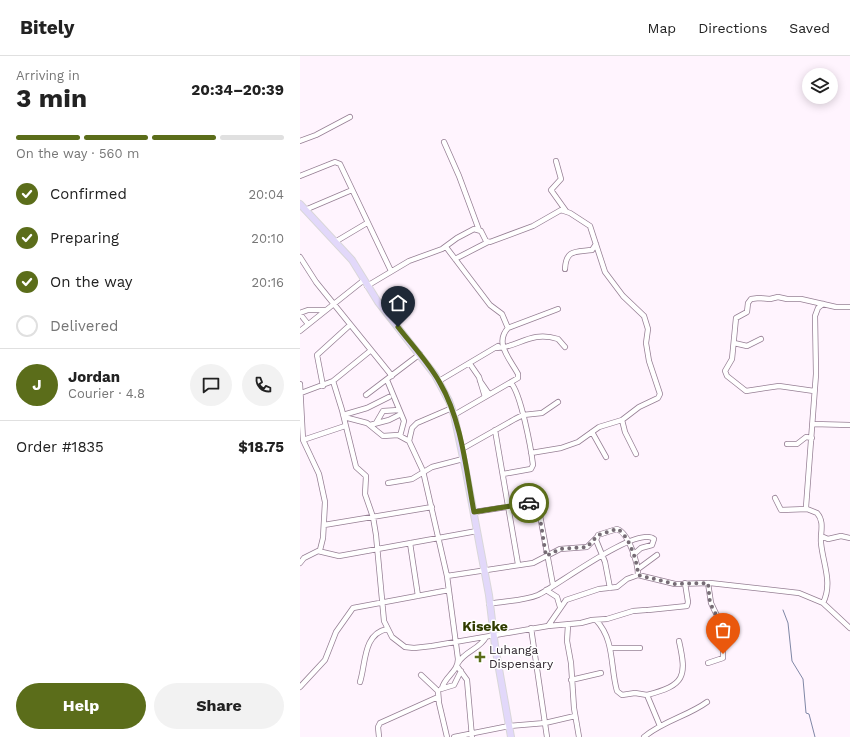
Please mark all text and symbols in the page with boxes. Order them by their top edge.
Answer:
text: Bitely [20,16,74,39]
text: Map [648,20,676,36]
text: Directions [698,20,767,36]
text: Saved [789,20,830,36]
text: Arriving in [16,68,80,83]
map controls [802,68,838,104]
button: layers [802,68,838,104]
text: 20:34–20:39 [191,81,284,99]
text: 3 min [16,83,87,113]
text: On the way · 560 m [16,146,139,161]
icon: check [16,183,38,205]
text: Confirmed [50,185,127,203]
text: 20:04 [248,187,284,202]
icon: check [16,227,38,249]
text: Preparing [50,229,119,247]
text: 20:10 [251,231,284,246]
icon: check [16,271,38,293]
text: On the way [50,273,132,291]
text: 20:16 [252,275,284,290]
pin [381,286,415,327]
icon: home [387,292,409,314]
text: Delivered [50,317,118,335]
button: chat [190,364,232,406]
button: phone [242,364,284,406]
text: Jordan [68,368,120,386]
text: J [32,376,42,394]
text: Courier · 4.8 [68,386,145,401]
text: Order #1835 [16,438,104,456]
text: $18.75 [238,438,284,456]
courier [509,483,549,523]
icon: car [518,492,540,514]
pin [706,613,740,654]
district label: Kiseke [462,618,508,634]
icon: bag [712,619,734,641]
place label: Luhanga Dispensary [489,643,554,671]
marker: Luhanga Dispensary [474,651,486,663]
button: Help [16,683,146,729]
button: Share [154,683,284,729]

